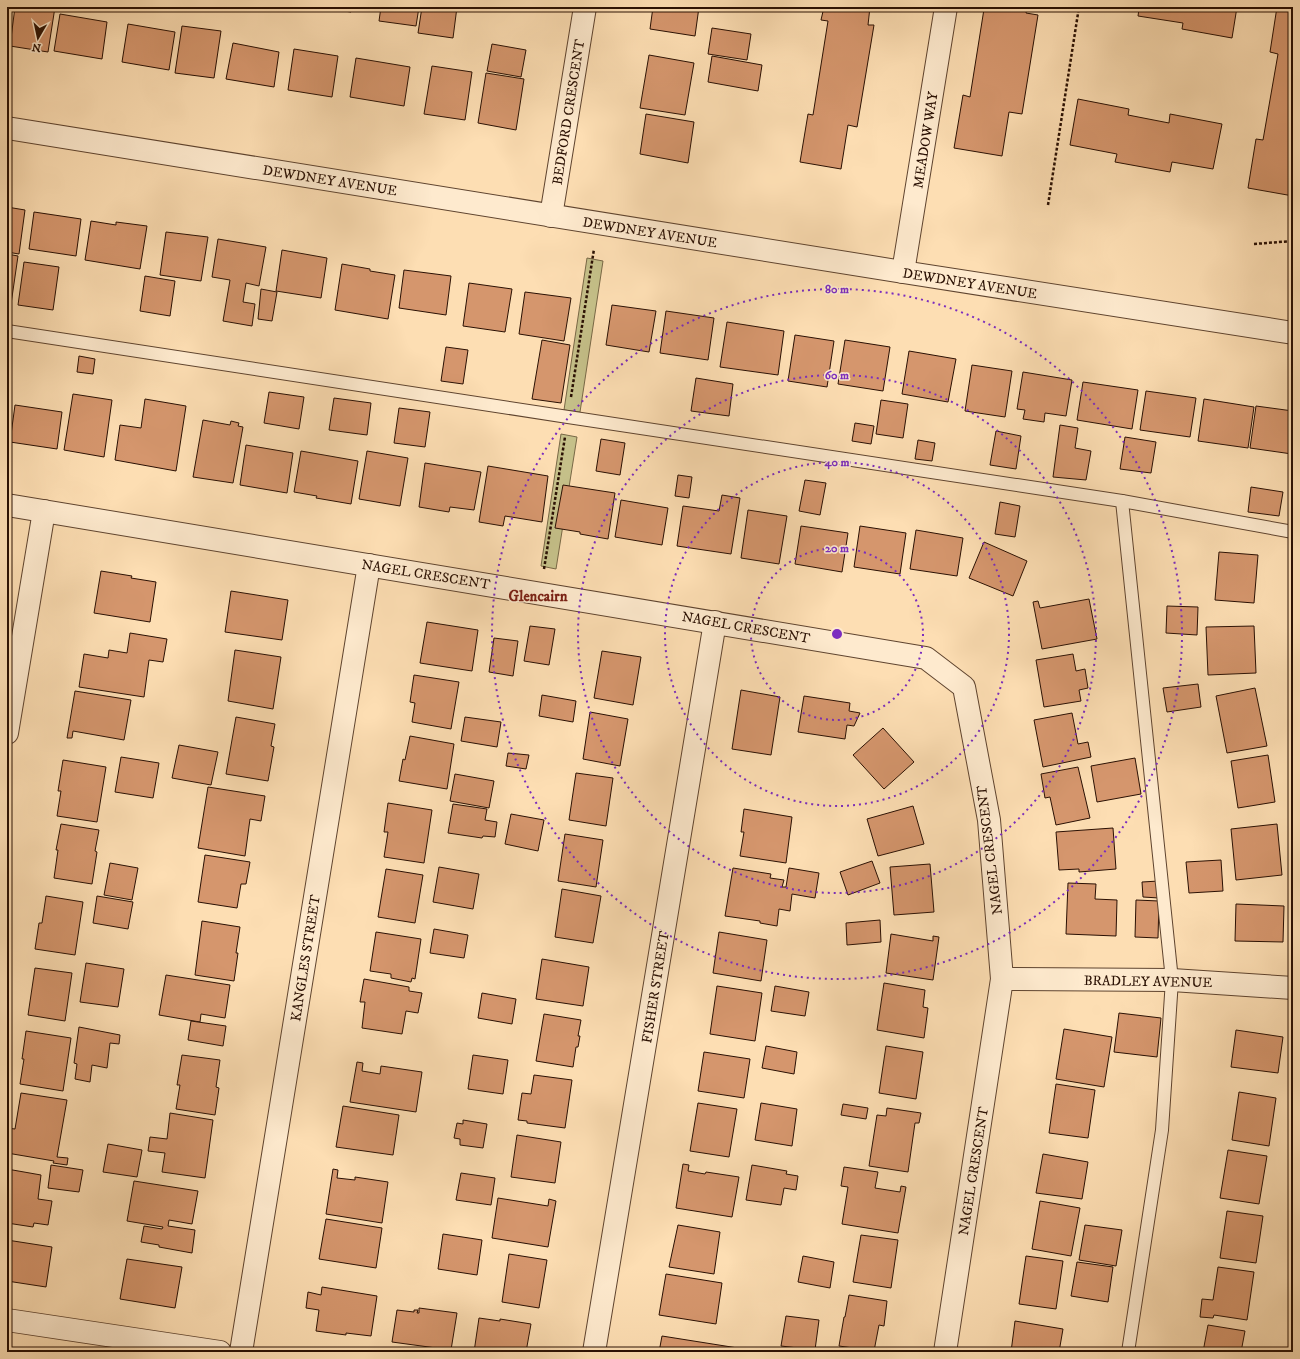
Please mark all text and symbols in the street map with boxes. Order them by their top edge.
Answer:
north arrow [18,18,58,58]
street label: BEDFORD CRESCENT [549,38,589,186]
text: N [31,39,42,55]
street label: MEADOW WAY [909,90,943,190]
street label: DEWDNEY AVENUE [261,161,398,201]
street label: DEWDNEY AVENUE [581,213,718,253]
street label: DEWDNEY AVENUE [901,264,1038,304]
text: 80 m [825,282,849,297]
text: 60 m [825,368,849,383]
text: 40 m [824,455,849,470]
text: 20 m [825,541,849,556]
street label: NAGEL CRESCENT [360,556,492,594]
district label: Glencairn [508,587,568,606]
street label: NAGEL CRESCENT [680,608,812,648]
centre of rings [830,627,844,641]
street label: NAGEL CRESCENT [973,784,1007,915]
street label: KANGLES STREET [287,893,325,1023]
street label: FISHER STREET [638,929,674,1045]
street label: BRADLEY AVENUE [1084,972,1213,992]
street label: NAGEL CRESCENT [955,1105,993,1237]

